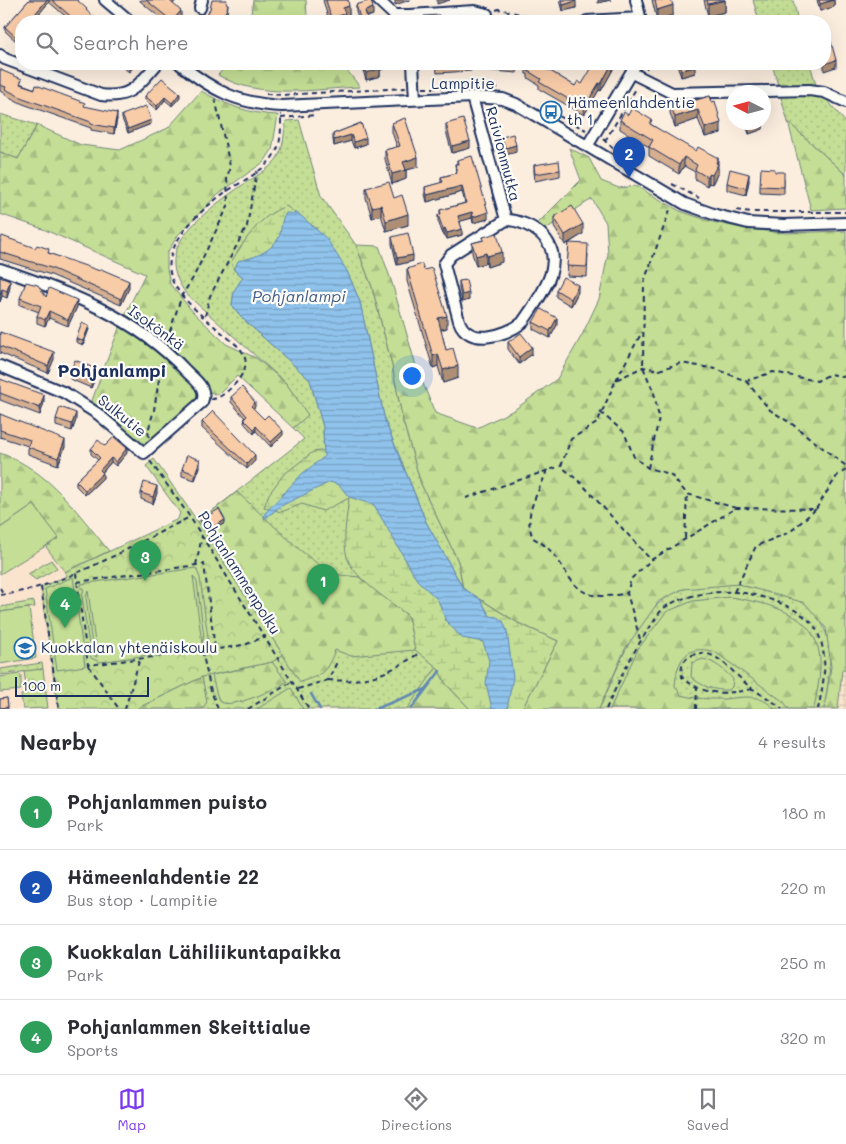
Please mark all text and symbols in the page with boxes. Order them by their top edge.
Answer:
search box [15,15,831,70]
icon: search [33,29,61,57]
text: Search here [73,30,189,55]
street label: Lampitie [431,73,495,93]
north arrow [726,85,771,130]
place label: Hämeenlahdentie th 1 [567,92,695,129]
bus stop icon: Hämeenlahdentie th 1 [539,100,563,124]
street label: Raivionmutka [482,104,526,203]
pin: 2 [613,137,645,178]
water label: Pohjanlampi [252,285,346,306]
street label: Isokönkä [124,300,189,354]
district label: Pohjanlampi [57,358,167,382]
your location [399,363,425,389]
street label: Sulkutie [94,389,151,441]
street label: Pohjanlammenpolku [194,507,286,638]
pin: 3 [129,540,161,581]
pin: 1 [307,564,339,605]
pin: 4 [49,587,81,628]
school or university icon: Kuokkalan yhtenäiskoulu [13,636,37,660]
place label: Kuokkalan yhtenäiskoulu [41,637,217,657]
scale bar [15,674,149,697]
text: 100 m [22,676,61,695]
text: Nearby [20,728,97,755]
text: 4 results [758,731,826,752]
text: Pohjanlammen puisto [67,789,267,814]
text: 1 [32,802,40,823]
text: 180 m [781,802,826,823]
text: Park [67,814,103,835]
text: Hämeenlahdentie 22 [67,864,259,889]
text: 2 [32,877,40,898]
text: 220 m [780,877,826,898]
text: Bus stop · Lampitie [67,889,218,910]
text: Kuokkalan Lähiliikuntapaikka [67,939,341,964]
text: 3 [31,952,41,973]
text: 250 m [780,952,826,973]
text: Park [67,964,103,985]
text: Pohjanlammen Skeittialue [67,1014,310,1039]
text: 4 [31,1027,41,1048]
text: 320 m [780,1027,826,1048]
text: Sports [67,1039,118,1060]
tab: Map [117,1085,146,1134]
tab: Directions [381,1085,452,1134]
tab: Saved [687,1085,729,1134]

